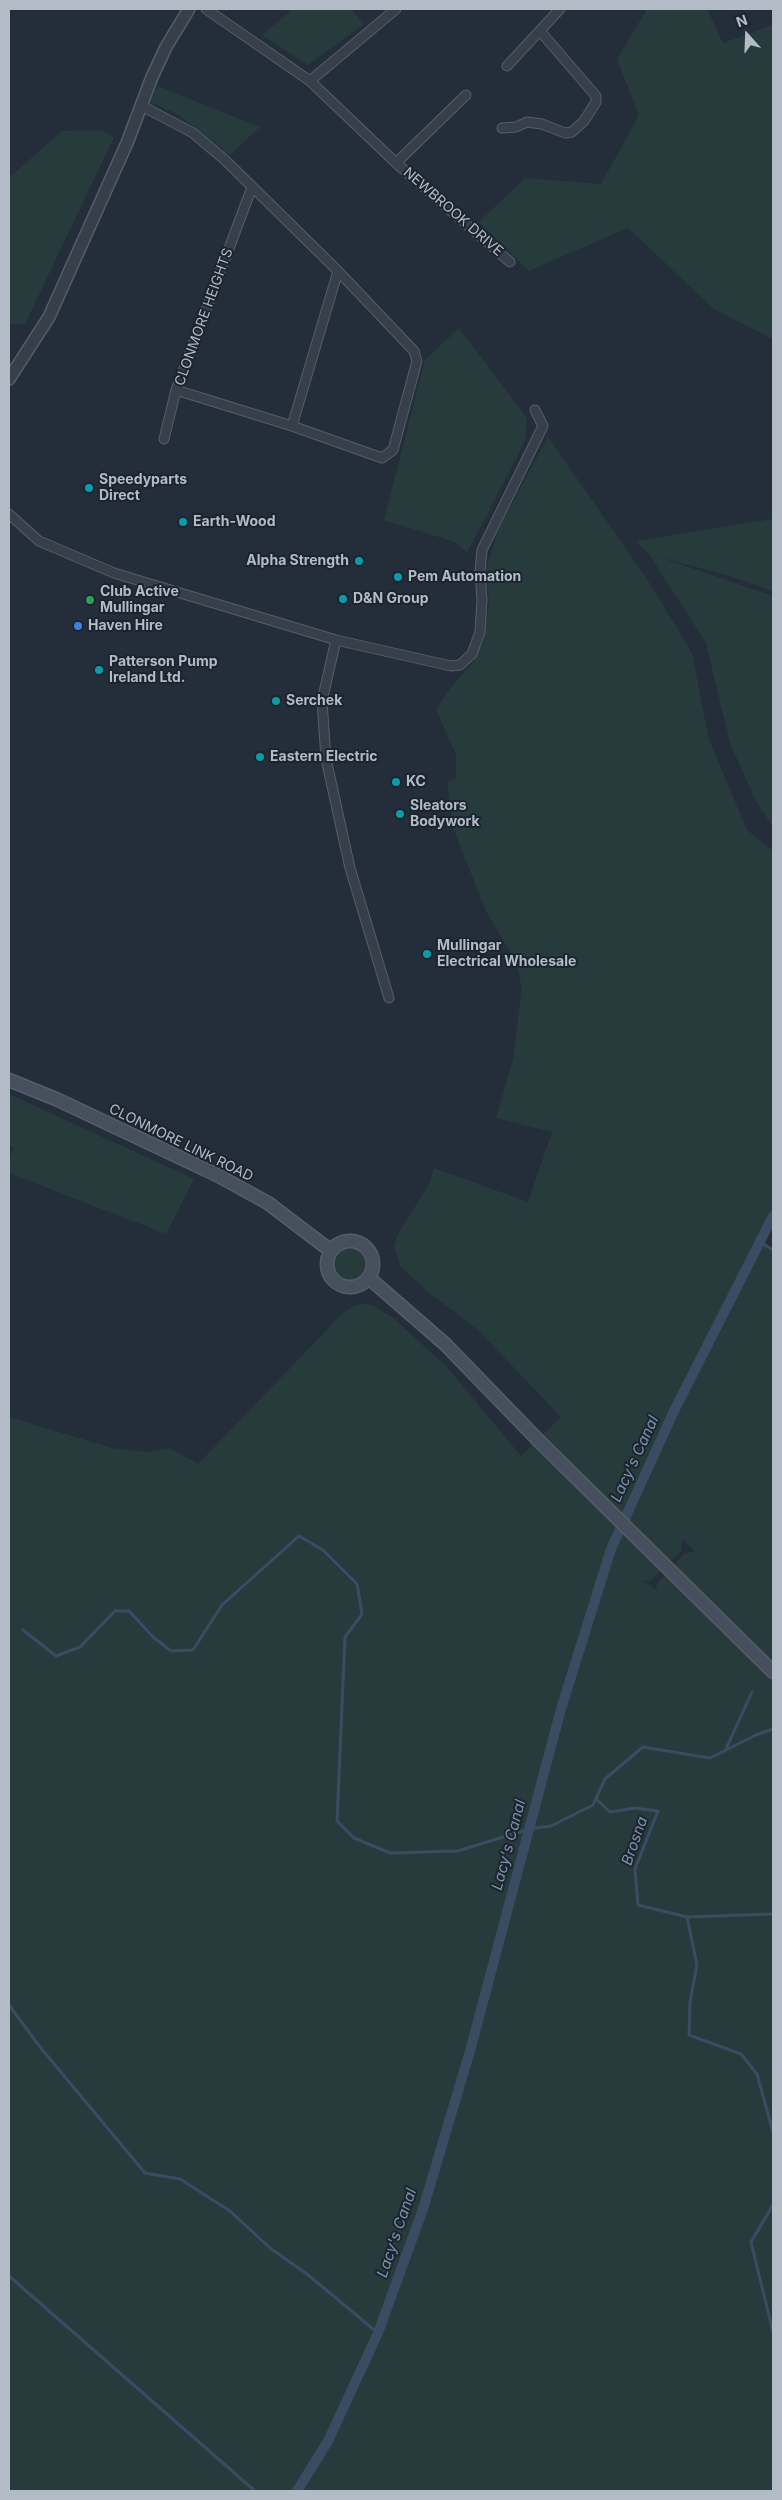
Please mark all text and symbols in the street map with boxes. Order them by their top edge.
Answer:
north arrow [722,10,772,60]
text: N [734,11,750,30]
street label: NEWBROOK DRIVE [400,164,506,260]
street label: CLONMORE HEIGHTS [171,246,237,388]
place label: Speedyparts Direct [99,472,187,504]
marker: Speedyparts Direct [83,482,95,494]
place label: Earth-Wood [193,514,276,530]
marker: Earth-Wood [177,516,189,528]
place label: Alpha Strength [246,553,349,569]
marker: Alpha Strength [353,555,365,567]
place label: Pem Automation [408,569,521,585]
marker: Pem Automation [392,571,404,583]
place label: Club Active Mullingar [100,584,179,616]
place label: D&N Group [353,591,428,607]
marker: D&N Group [337,593,349,605]
marker: Club Active Mullingar [84,594,96,606]
place label: Haven Hire [88,618,163,634]
marker: Haven Hire [72,620,84,632]
place label: Patterson Pump Ireland Ltd. [109,654,218,686]
marker: Patterson Pump Ireland Ltd. [93,664,105,676]
place label: Serchek [286,693,342,709]
marker: Serchek [270,695,282,707]
place label: Eastern Electric [270,749,377,765]
marker: Eastern Electric [254,751,266,763]
place label: KC [406,774,426,790]
marker: KC [390,776,402,788]
place label: Sleators Bodywork [410,798,480,830]
marker: Sleators Bodywork [394,808,406,820]
place label: Mullingar Electrical Wholesale [437,938,576,970]
marker: Mullingar Electrical Wholesale [421,948,433,960]
street label: CLONMORE LINK ROAD [106,1101,256,1185]
water label: Lacy's Canal [607,1413,663,1505]
water label: Lacy's Canal [488,1798,530,1892]
water label: Brosna [618,1814,652,1868]
water label: Lacy's Canal [373,2186,421,2280]

